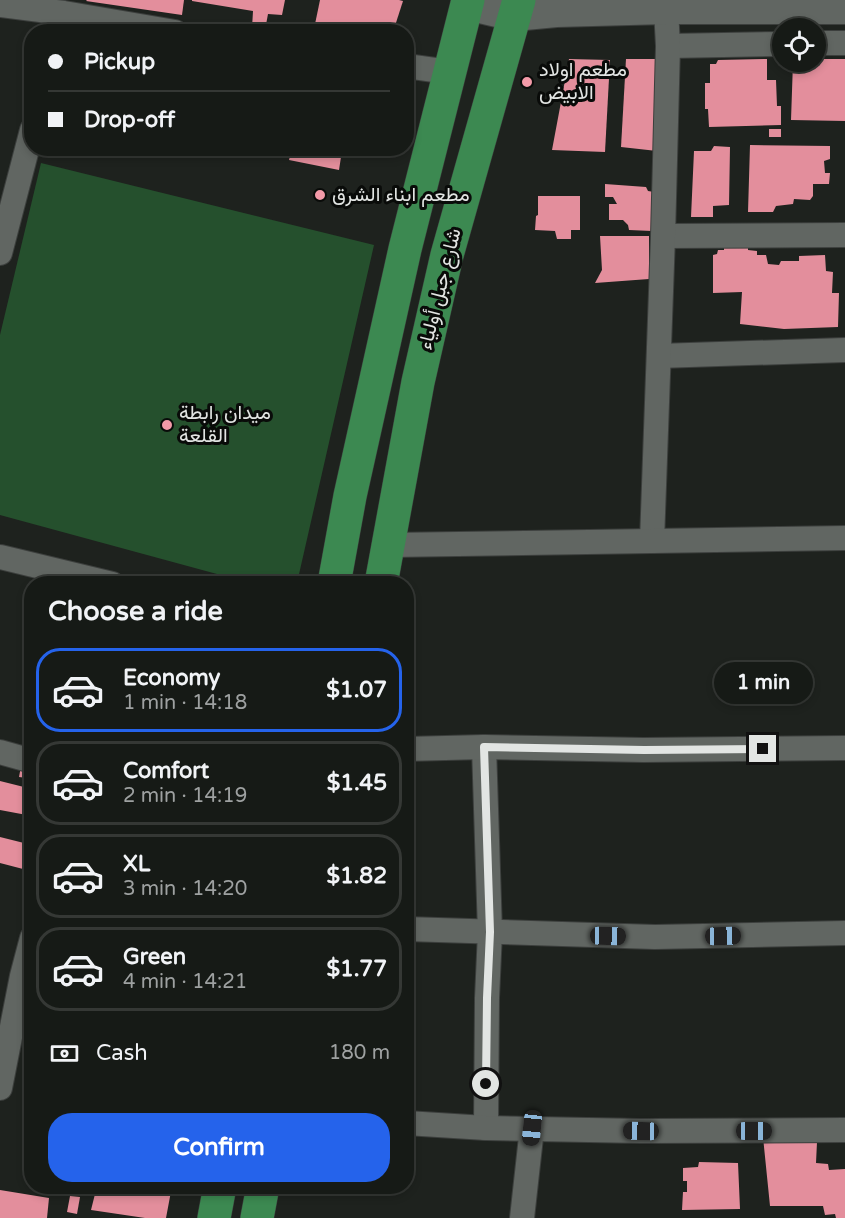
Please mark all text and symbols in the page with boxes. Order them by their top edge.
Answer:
map controls [772,18,826,72]
button: locate [772,18,826,72]
text: Pickup [84,49,155,75]
place label: مطعم اولاد الابيض [539,58,627,105]
marker: مطعم اولاد الابيض [520,75,534,89]
text: Drop-off [84,107,175,133]
place label: مطعم ابناء الشرق [332,183,470,207]
marker: مطعم ابناء الشرق [313,188,327,202]
street label: شارع جبل أولياء [413,226,468,352]
place label: ميدان رابطة القلعة [179,401,271,448]
marker: ميدان رابطة القلعة [160,418,174,432]
text: Choose a ride [48,595,223,628]
callout: 1 min [714,662,813,704]
icon: car [51,663,105,717]
text: Economy [123,665,220,691]
text: 1 min [737,671,790,695]
text: $1.07 [326,677,387,703]
text: 1 min · 14:18 [123,691,247,715]
route end [749,735,776,762]
icon: car [51,756,105,810]
text: Comfort [123,758,209,784]
text: $1.45 [327,770,387,796]
text: 2 min · 14:19 [123,784,247,808]
icon: car [51,849,105,903]
text: XL [123,851,150,877]
text: $1.82 [326,863,387,889]
text: 3 min · 14:20 [123,877,247,901]
car [590,927,626,945]
car [705,927,741,945]
icon: car [51,942,105,996]
text: Green [123,944,186,970]
text: $1.77 [326,956,387,982]
text: 4 min · 14:21 [123,970,247,994]
icon: cash [48,1037,81,1070]
text: Cash [96,1040,148,1066]
text: 180 m [329,1041,390,1065]
route start [472,1070,499,1097]
car [521,1109,543,1147]
button: Confirm [48,1113,390,1182]
car [623,1122,659,1140]
car [736,1122,772,1140]

